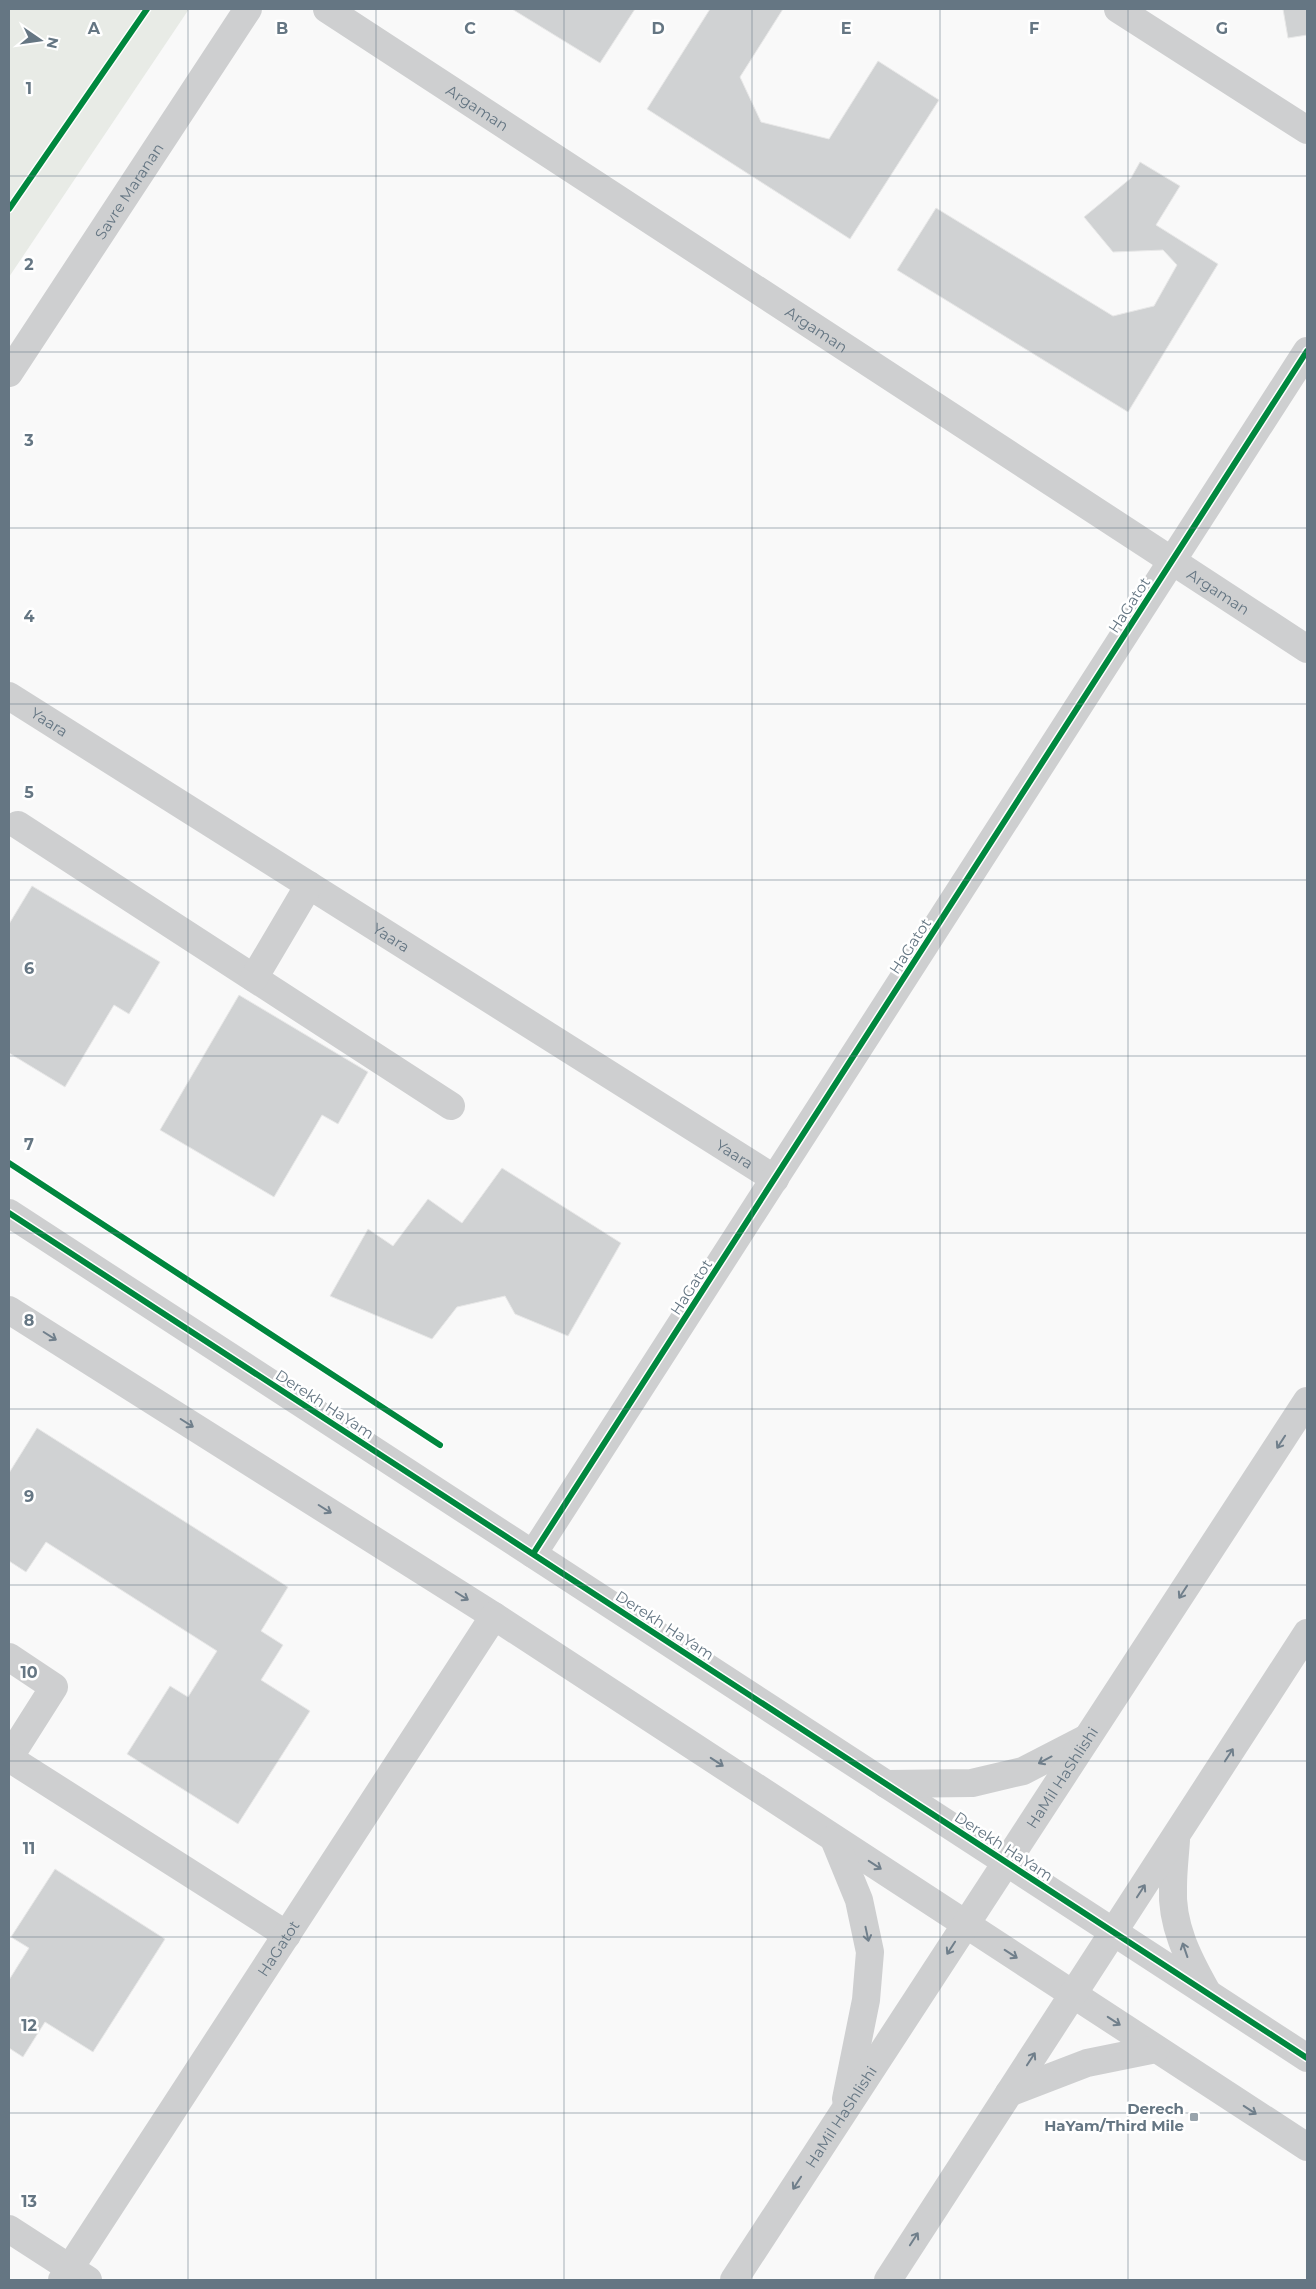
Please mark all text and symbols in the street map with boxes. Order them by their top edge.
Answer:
north arrow [15,15,65,65]
text: A [87,19,101,38]
text: B [276,19,288,38]
text: C [464,19,476,38]
text: D [651,19,665,38]
text: E [841,19,851,38]
text: F [1029,19,1039,38]
text: G [1216,19,1228,38]
text: N [43,35,63,50]
text: 1 [26,79,32,98]
street label: Argaman [443,80,512,135]
street label: Savre Maranan [90,139,167,243]
text: 2 [24,255,34,274]
street label: Argaman [782,302,852,356]
text: 3 [23,431,34,450]
street label: Argaman [1184,564,1253,619]
street label: HaGatot [1104,573,1154,637]
text: 4 [23,607,35,626]
street label: Yaara [27,703,72,740]
text: 5 [24,783,34,802]
street label: HaGatot [885,914,935,978]
street label: Yaara [369,918,414,956]
text: 6 [24,959,34,978]
text: 7 [24,1135,34,1154]
street label: Yaara [713,1135,757,1172]
street label: HaGatot [666,1255,716,1319]
text: 8 [24,1311,34,1330]
one-way arrow [43,1330,57,1341]
street label: Derekh HaYam [272,1365,378,1443]
one-way arrow [180,1418,194,1428]
one-way arrow [1275,1434,1285,1448]
text: 9 [24,1487,34,1506]
one-way arrow [317,1505,331,1515]
one-way arrow [1177,1585,1187,1599]
street label: Derekh HaYam [612,1586,718,1664]
one-way arrow [455,1591,469,1602]
text: 10 [20,1663,38,1682]
street label: HaMil HaShlishi [1022,1723,1102,1832]
one-way arrow [1224,1748,1234,1762]
one-way arrow [1038,1755,1053,1765]
one-way arrow [710,1757,724,1767]
street label: Derekh HaYam [951,1807,1057,1885]
text: 11 [23,1839,35,1858]
one-way arrow [868,1860,882,1870]
one-way arrow [1136,1885,1146,1899]
street label: HaGatot [253,1917,303,1980]
one-way arrow [862,1926,872,1942]
one-way arrow [946,1940,956,1954]
one-way arrow [1180,1943,1189,1958]
one-way arrow [1004,1949,1018,1959]
text: 12 [21,2016,37,2035]
one-way arrow [1107,2016,1121,2026]
one-way arrow [1027,2053,1037,2067]
street label: HaMil HaShlishi [800,2062,881,2171]
place label: Derech HaYam/Third Mile [1044,2099,1184,2135]
one-way arrow [1243,2105,1257,2115]
marker: Derech HaYam/Third Mile [1188,2111,1200,2123]
one-way arrow [792,2176,802,2190]
text: 13 [21,2192,37,2211]
one-way arrow [909,2233,919,2247]

